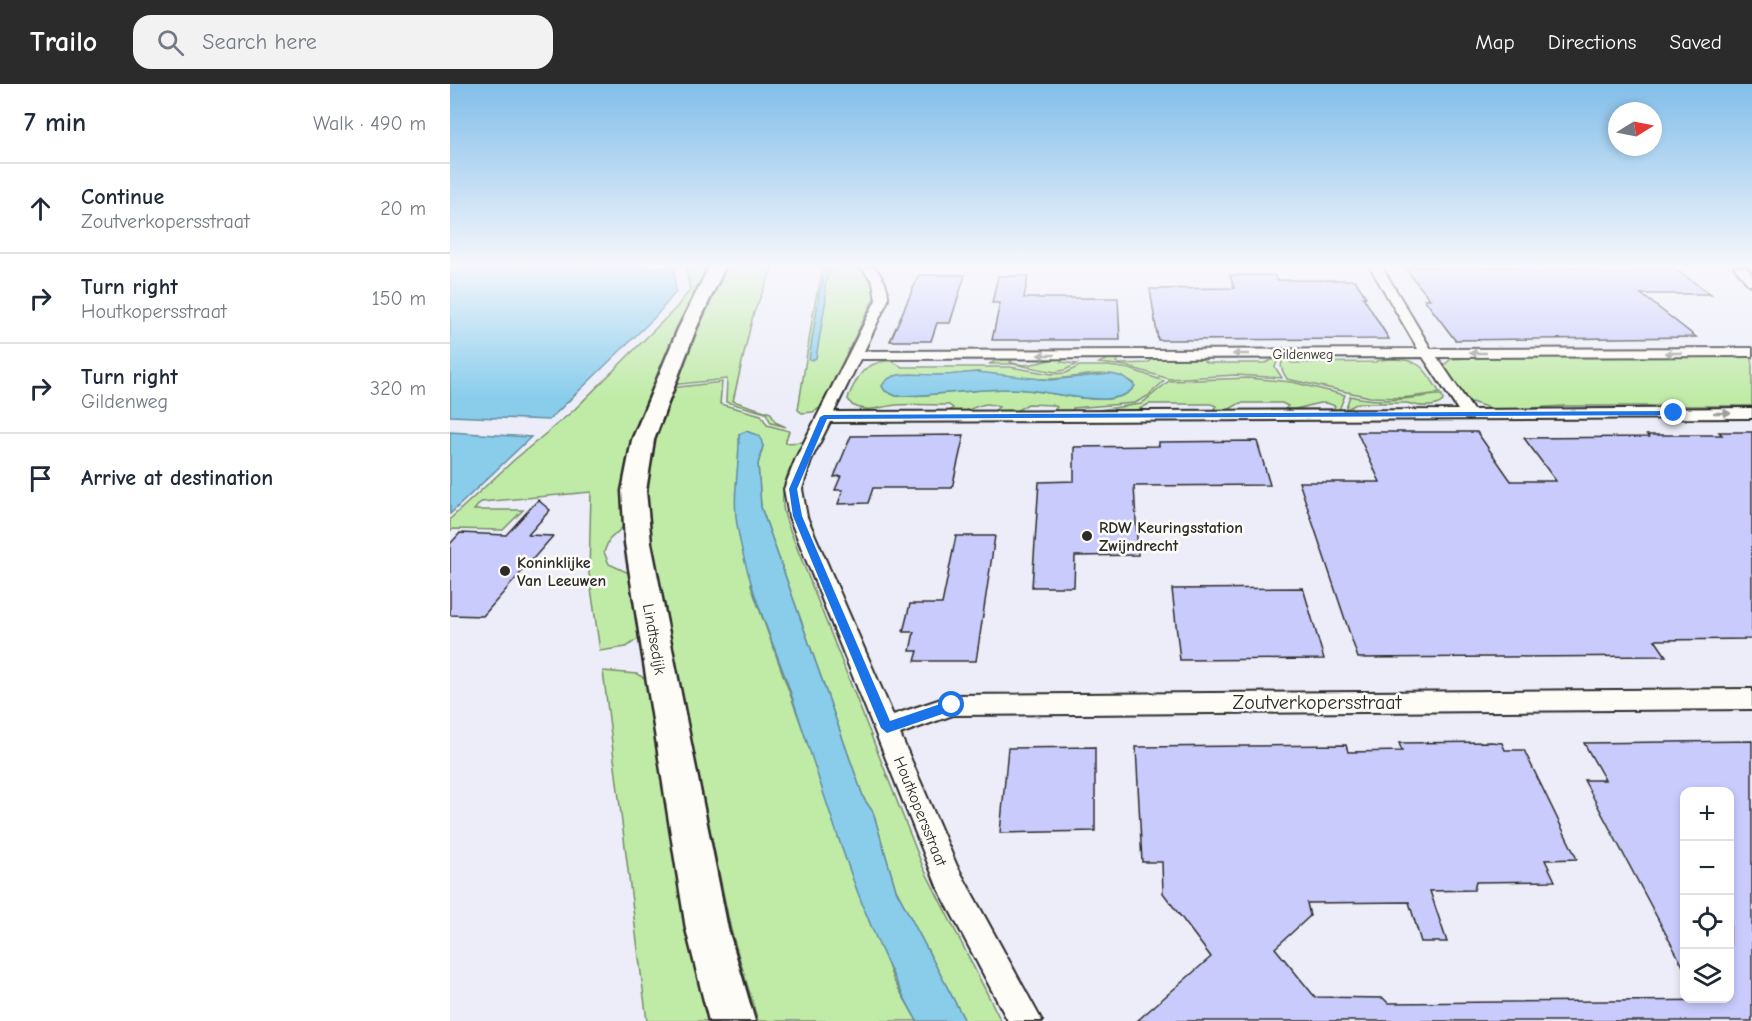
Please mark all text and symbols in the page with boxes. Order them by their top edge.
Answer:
search box [133,15,553,69]
text: Trailo [30,26,97,58]
icon: search [154,26,187,59]
text: Search here [202,29,317,55]
text: Map [1475,30,1515,54]
text: Directions [1548,30,1637,54]
text: Saved [1670,30,1722,54]
north arrow [1608,102,1662,156]
text: 7 min [24,108,86,138]
text: Walk · 490 m [313,112,426,135]
text: Continue [81,184,164,210]
icon: ahead [24,192,57,225]
text: 20 m [380,197,426,220]
text: Zoutverkopersstraat [81,210,250,233]
text: Turn right [81,274,178,300]
icon: right [24,282,57,315]
text: 150 m [372,287,426,310]
text: Houtkopersstraat [81,300,227,323]
street label: Gildenweg [1273,346,1334,363]
one-way arrow [1468,348,1487,358]
one-way arrow [1663,348,1682,357]
one-way arrow [1231,349,1250,359]
one-way arrow [1036,350,1055,360]
text: Turn right [81,364,178,390]
icon: right [24,372,57,405]
text: 320 m [370,377,426,400]
text: Gildenweg [81,390,168,413]
route end [1660,399,1686,425]
one-way arrow [1713,408,1732,418]
icon: arrive [24,462,57,495]
text: Arrive at destination [81,465,273,491]
place label: RDW Keuringsstation Zwijndrecht [1099,519,1243,555]
marker: RDW Keuringsstation Zwijndrecht [1080,529,1094,543]
place label: Koninklijke Van Leeuwen [517,554,606,590]
marker: Koninklijke Van Leeuwen [498,564,512,578]
street label: Lindtsedijk [639,602,669,676]
route start [938,691,964,717]
street label: Zoutverkopersstraat [1233,691,1403,714]
street label: Houtkopersstraat [890,754,950,869]
map controls [1680,787,1734,1003]
button: + [1680,787,1734,841]
button: − [1680,841,1734,895]
button: locate [1680,895,1734,949]
button: layers [1680,949,1734,1003]

